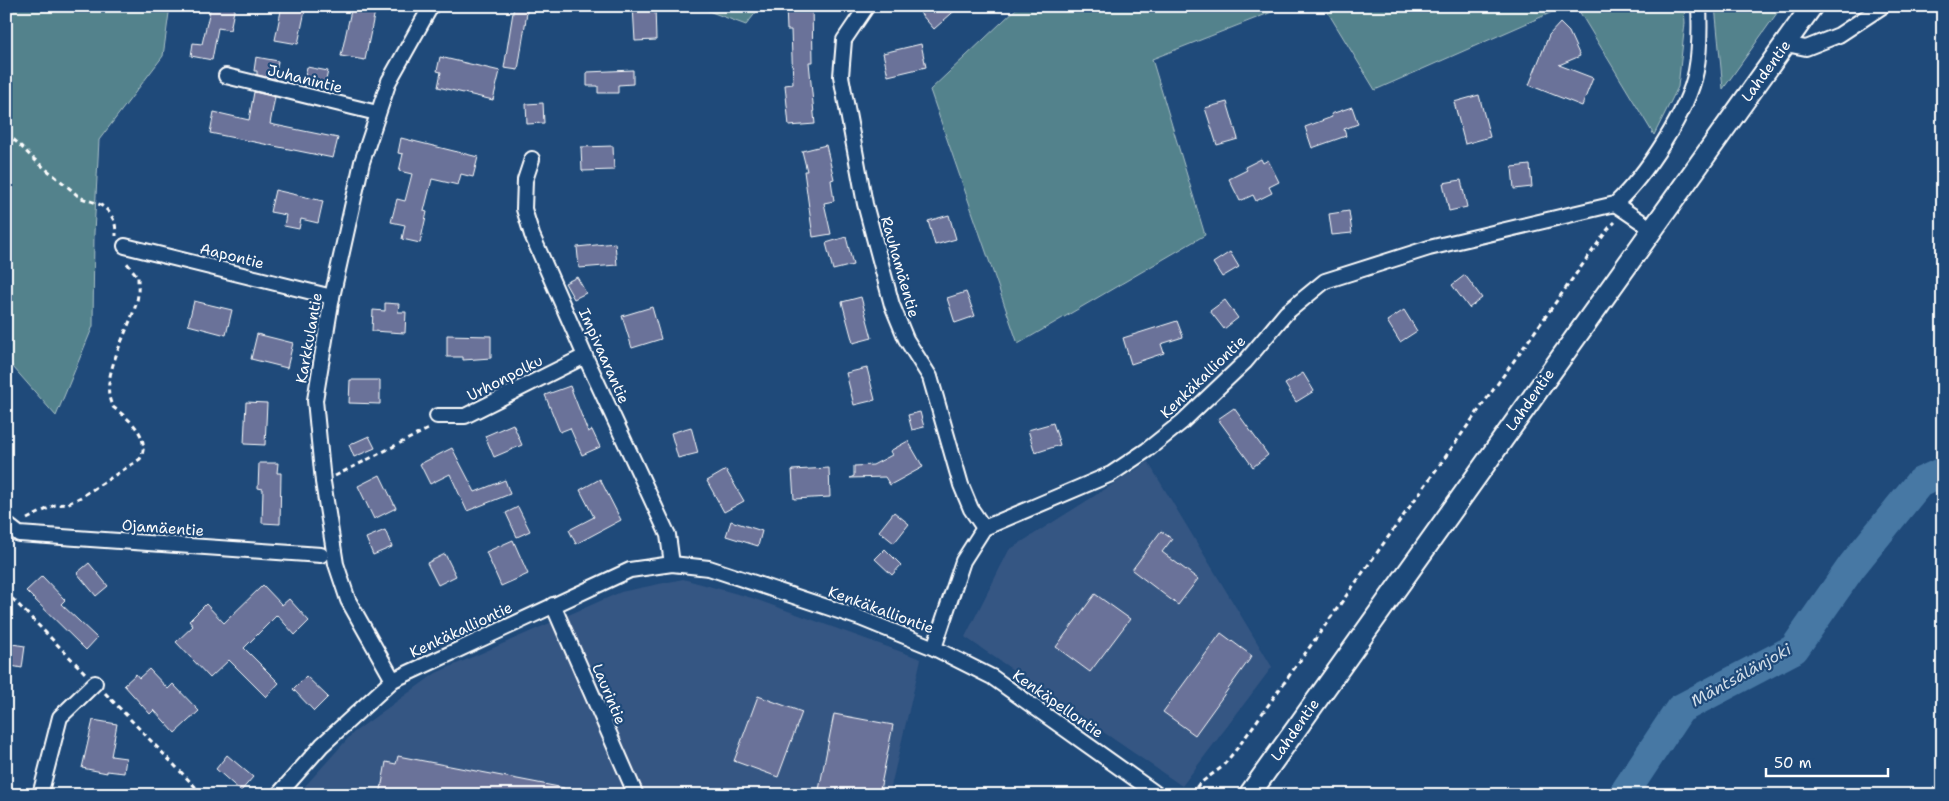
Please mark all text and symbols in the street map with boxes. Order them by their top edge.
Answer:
street label: Lahdentie [1737,36,1795,106]
street label: Juhanintie [265,60,345,98]
street label: Rauhamäentie [876,214,924,320]
street label: Aapontie [198,238,266,274]
street label: Karkkulantie [291,291,327,385]
street label: Impivaarantie [574,305,634,407]
street label: Kenkäkalliontie [1156,331,1250,423]
street label: Urhonpolku [464,350,546,406]
street label: Lahdentie [1501,365,1559,435]
street label: Ojamäentie [121,515,205,541]
street label: Kenkäkalliontie [825,582,937,638]
street label: Kenkäkalliontie [406,597,516,663]
water label: Mäntsälänjoki [1687,638,1795,711]
street label: Laurintie [587,661,631,727]
street label: Kenkäpellontie [1009,665,1107,743]
street label: Lahdentie [1266,695,1324,765]
scale bar [1766,746,1889,778]
text: 50 m [1774,753,1812,773]

